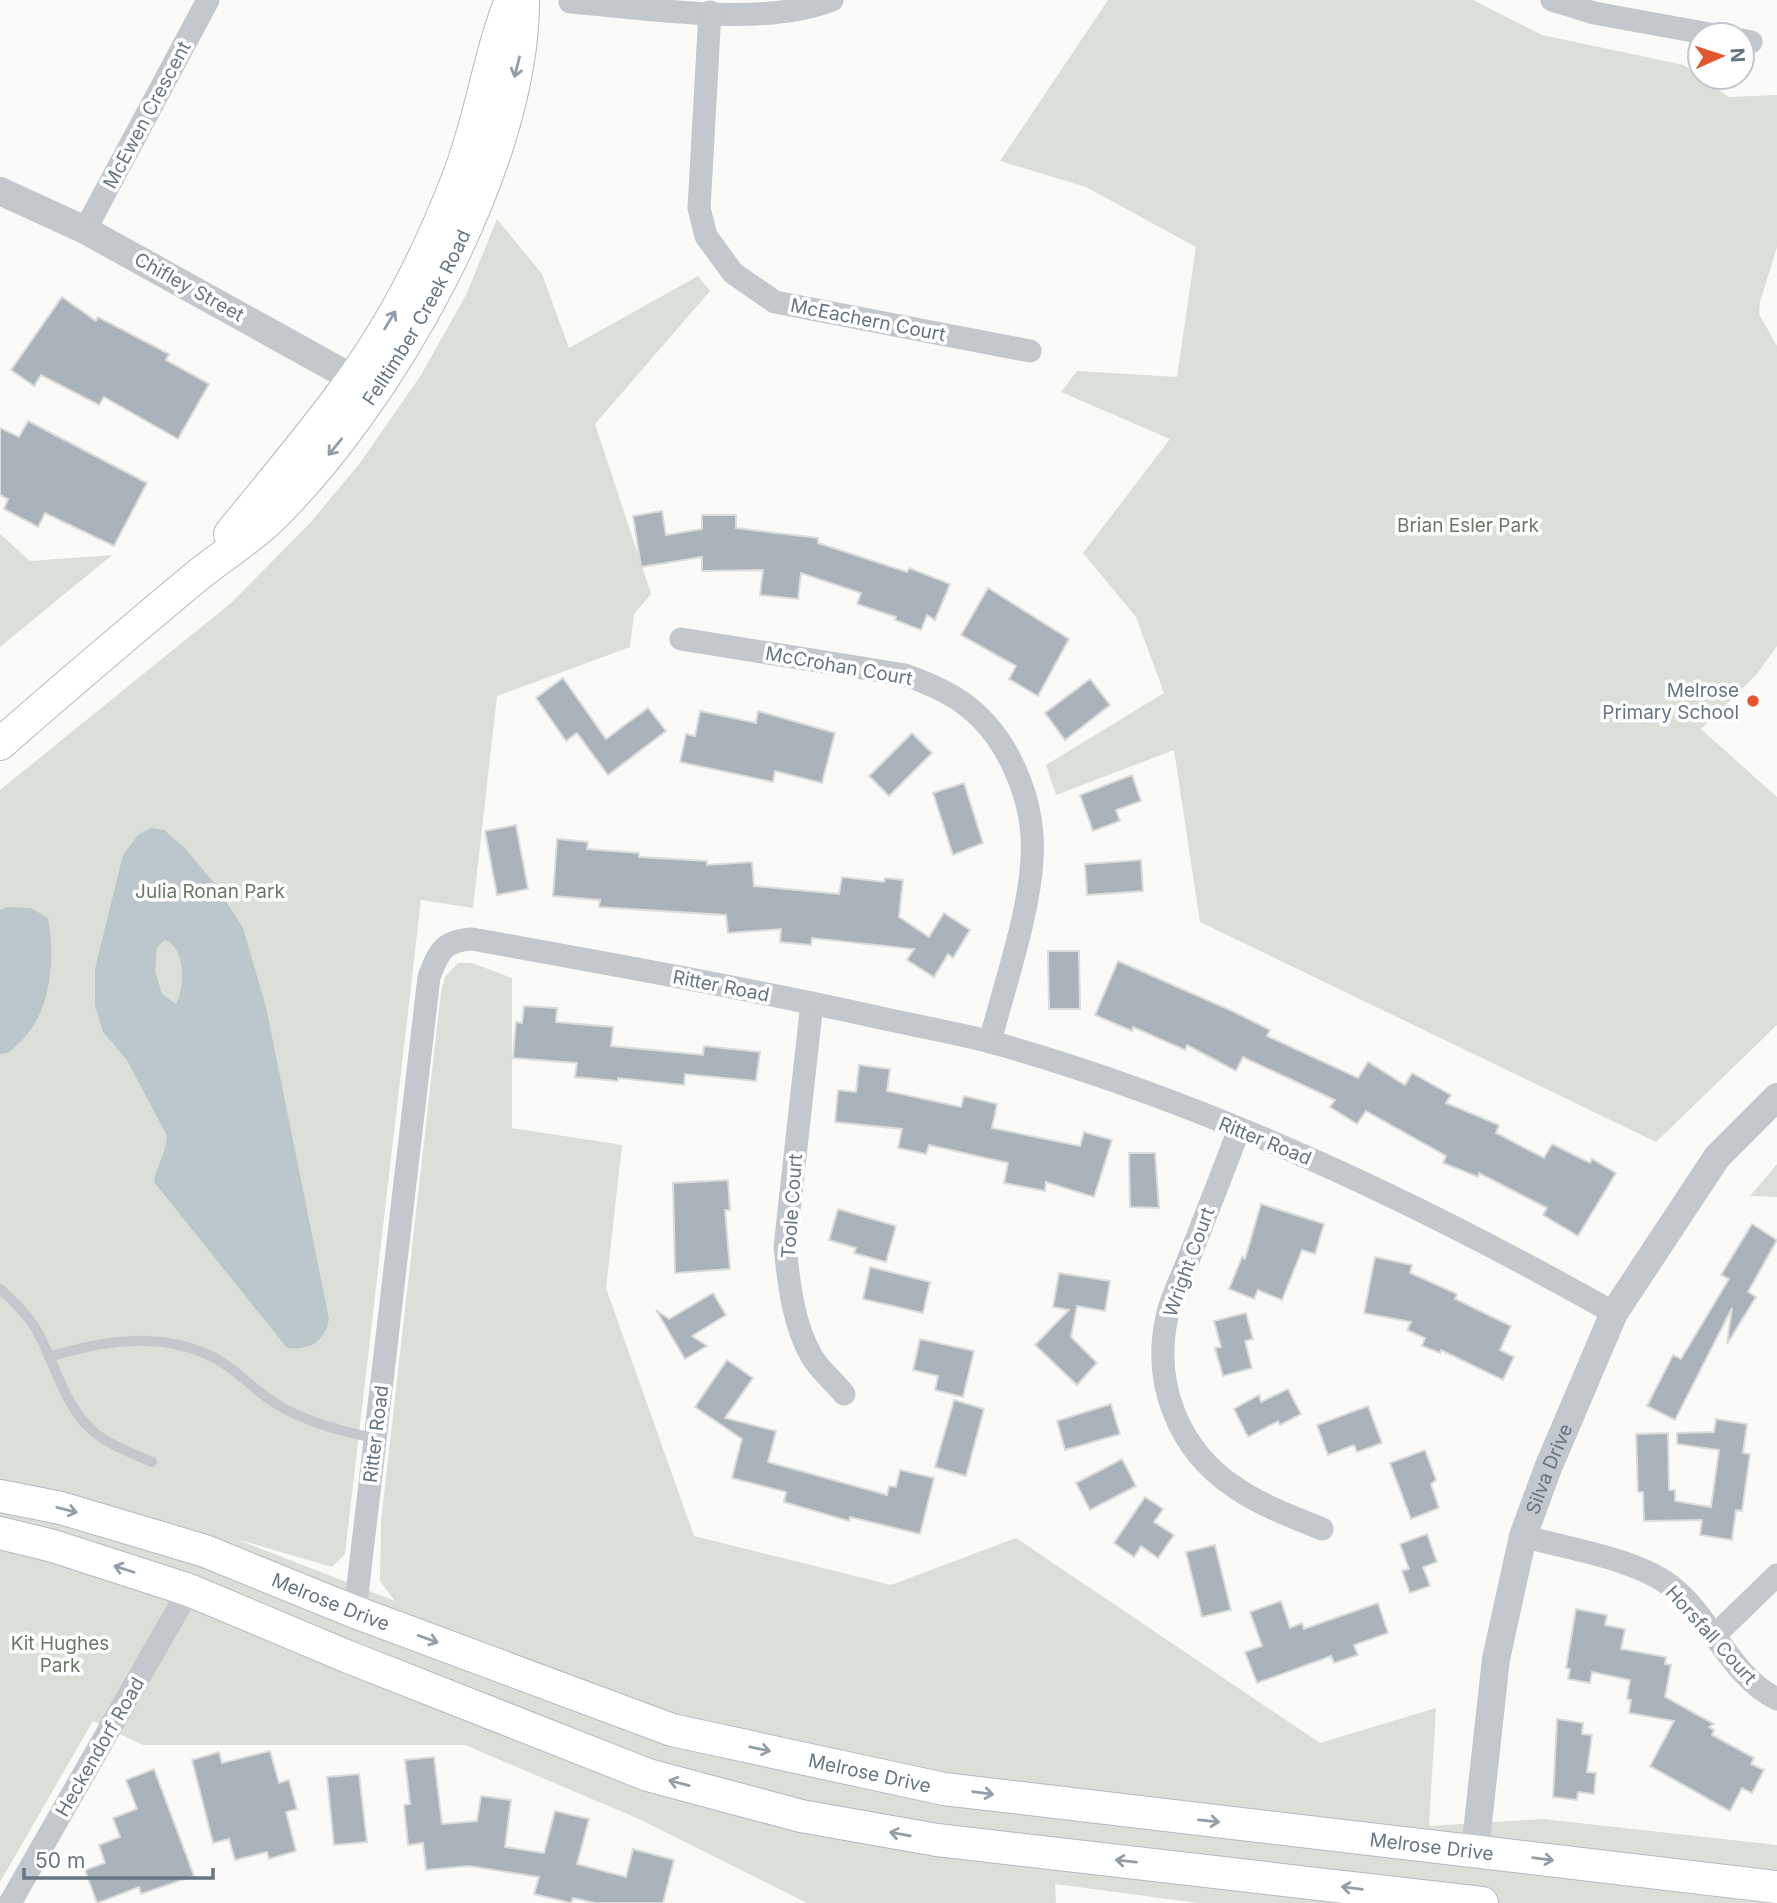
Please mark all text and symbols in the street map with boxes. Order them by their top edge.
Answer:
north arrow [1686,21,1756,91]
street label: McEwen Crescent [98,37,196,193]
text: N [1726,47,1749,63]
one-way arrow [510,56,523,78]
street label: Felltimber Creek Road [357,226,475,410]
street label: Chifley Street [130,247,248,327]
street label: McEachern Court [789,294,947,346]
one-way arrow [383,310,397,330]
one-way arrow [328,437,343,455]
park label: Brian Esler Park [1397,514,1540,537]
street label: McCrohan Court [764,642,914,690]
place label: Melrose Primary School [1602,679,1739,724]
marker: Melrose Primary School [1745,693,1761,709]
park label: Julia Ronan Park [135,880,285,903]
street label: Ritter Road [671,965,771,1007]
street label: Ritter Road [1215,1112,1315,1170]
street label: Toole Court [777,1153,807,1259]
street label: Wright Court [1159,1204,1219,1320]
street label: Ritter Road [359,1384,393,1484]
street label: Silva Drive [1521,1420,1577,1517]
one-way arrow [55,1504,78,1517]
one-way arrow [113,1562,135,1575]
street label: Melrose Drive [268,1568,393,1635]
street label: Horsfall Court [1661,1581,1761,1689]
park label: Kit Hughes Park [11,1632,109,1677]
one-way arrow [417,1634,439,1647]
street label: Heckendorf Road [51,1673,149,1821]
one-way arrow [748,1743,771,1756]
street label: Melrose Drive [806,1748,933,1797]
one-way arrow [668,1776,691,1789]
one-way arrow [971,1787,994,1800]
one-way arrow [1197,1814,1220,1827]
one-way arrow [889,1826,912,1840]
street label: Melrose Drive [1368,1828,1495,1865]
scale bar [24,1836,214,1880]
text: 50 m [35,1848,85,1873]
one-way arrow [1531,1852,1554,1865]
one-way arrow [1115,1854,1138,1867]
one-way arrow [1341,1881,1364,1894]

